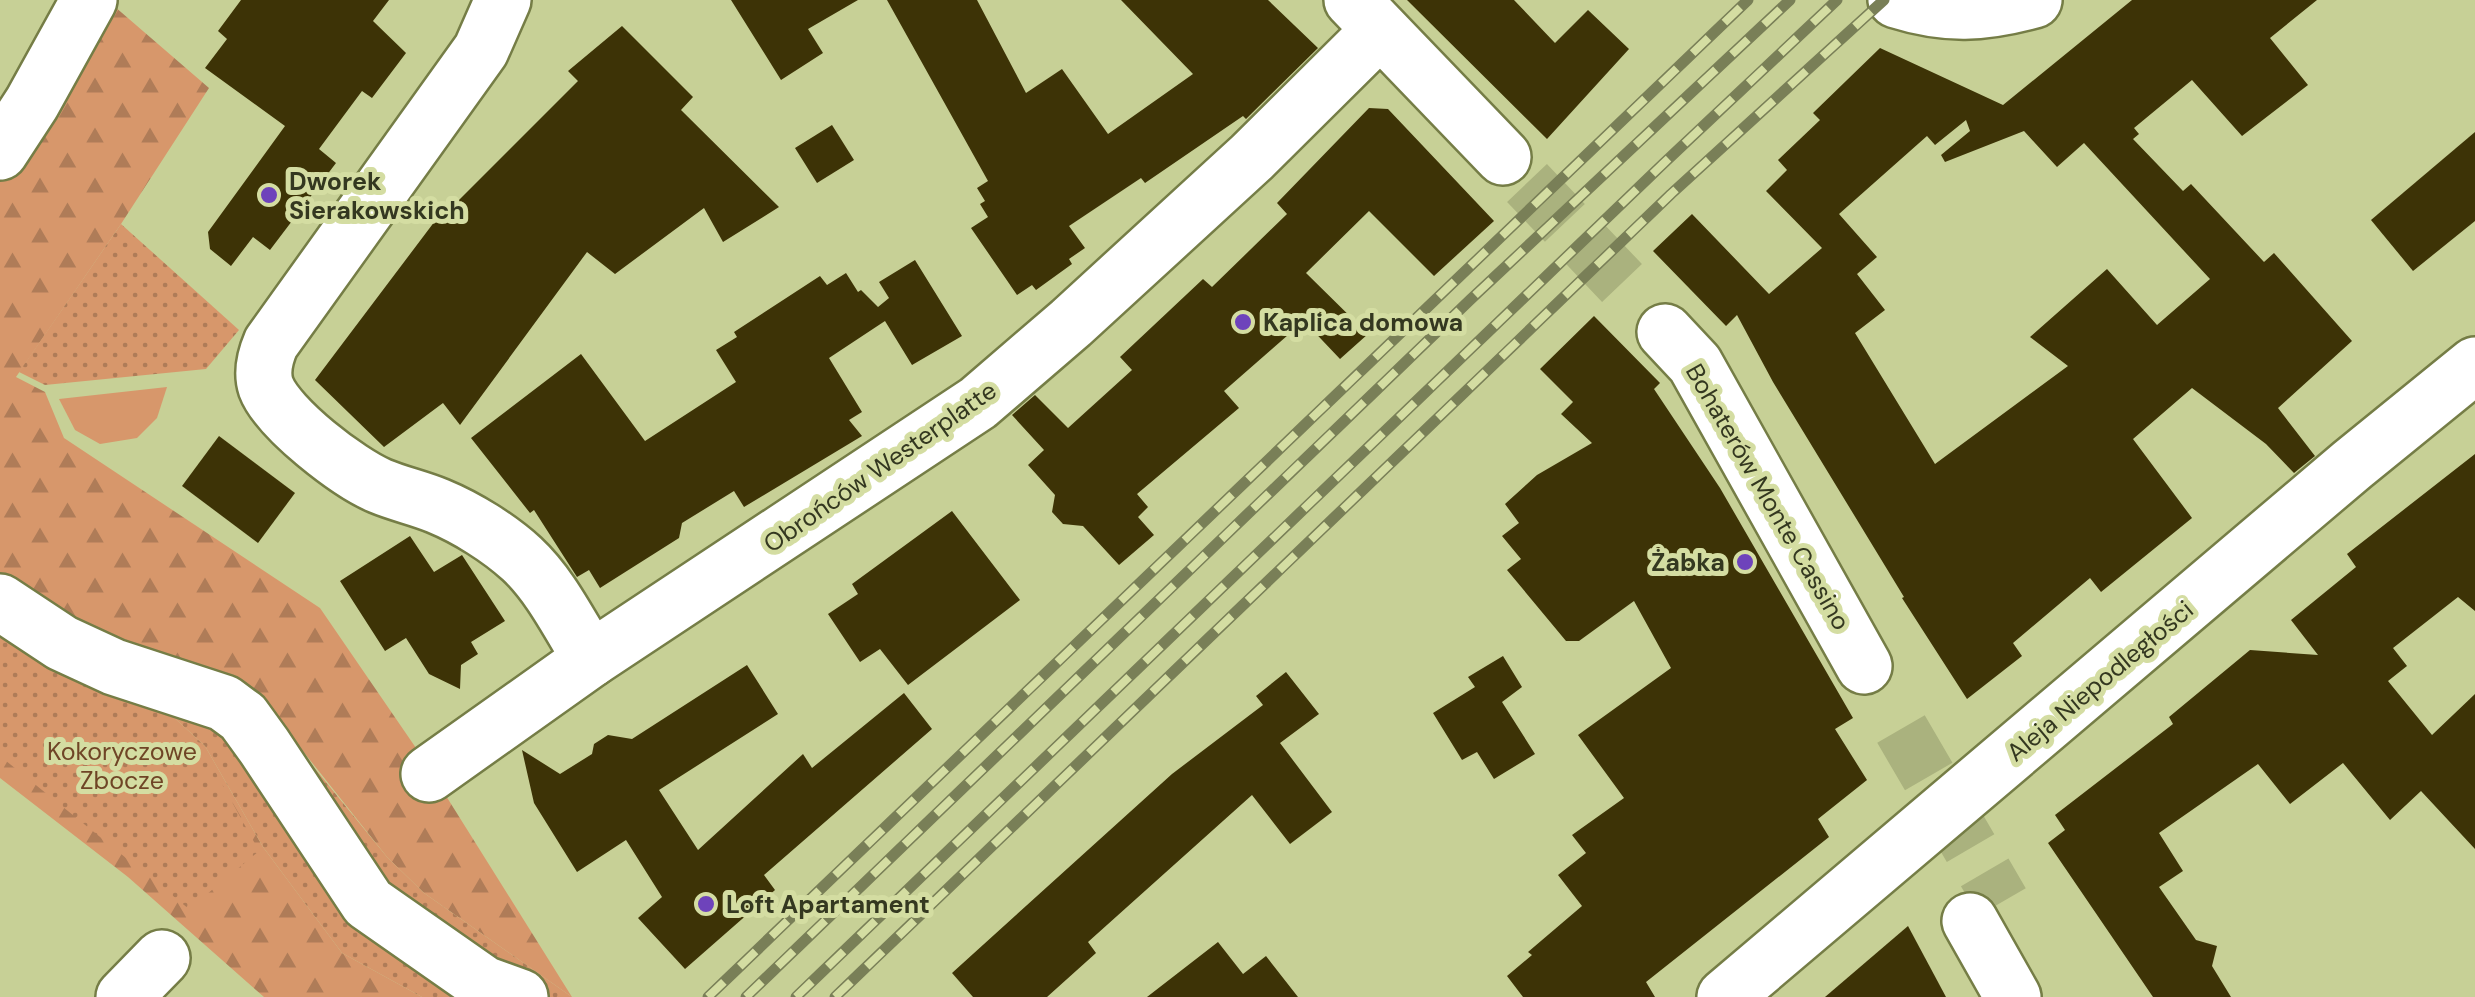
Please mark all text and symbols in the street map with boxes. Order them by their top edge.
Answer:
place label: Dworek Sierakowskich [289,165,465,227]
marker: Dworek Sierakowskich [258,184,280,206]
place label: Kaplica domowa [1263,306,1463,339]
marker: Kaplica domowa [1232,311,1254,333]
street label: Bohaterów Monte Cassino [1678,358,1858,636]
street label: Obrońców Westerplatte [757,374,1003,560]
place label: Żabka [1651,546,1725,579]
marker: Żabka [1734,551,1756,573]
street label: Aleja Niepodległości [2000,593,2200,769]
park label: Kokoryczowe Zbocze [47,735,197,797]
place label: Loft Apartament [726,888,930,921]
marker: Loft Apartament [695,893,717,915]

